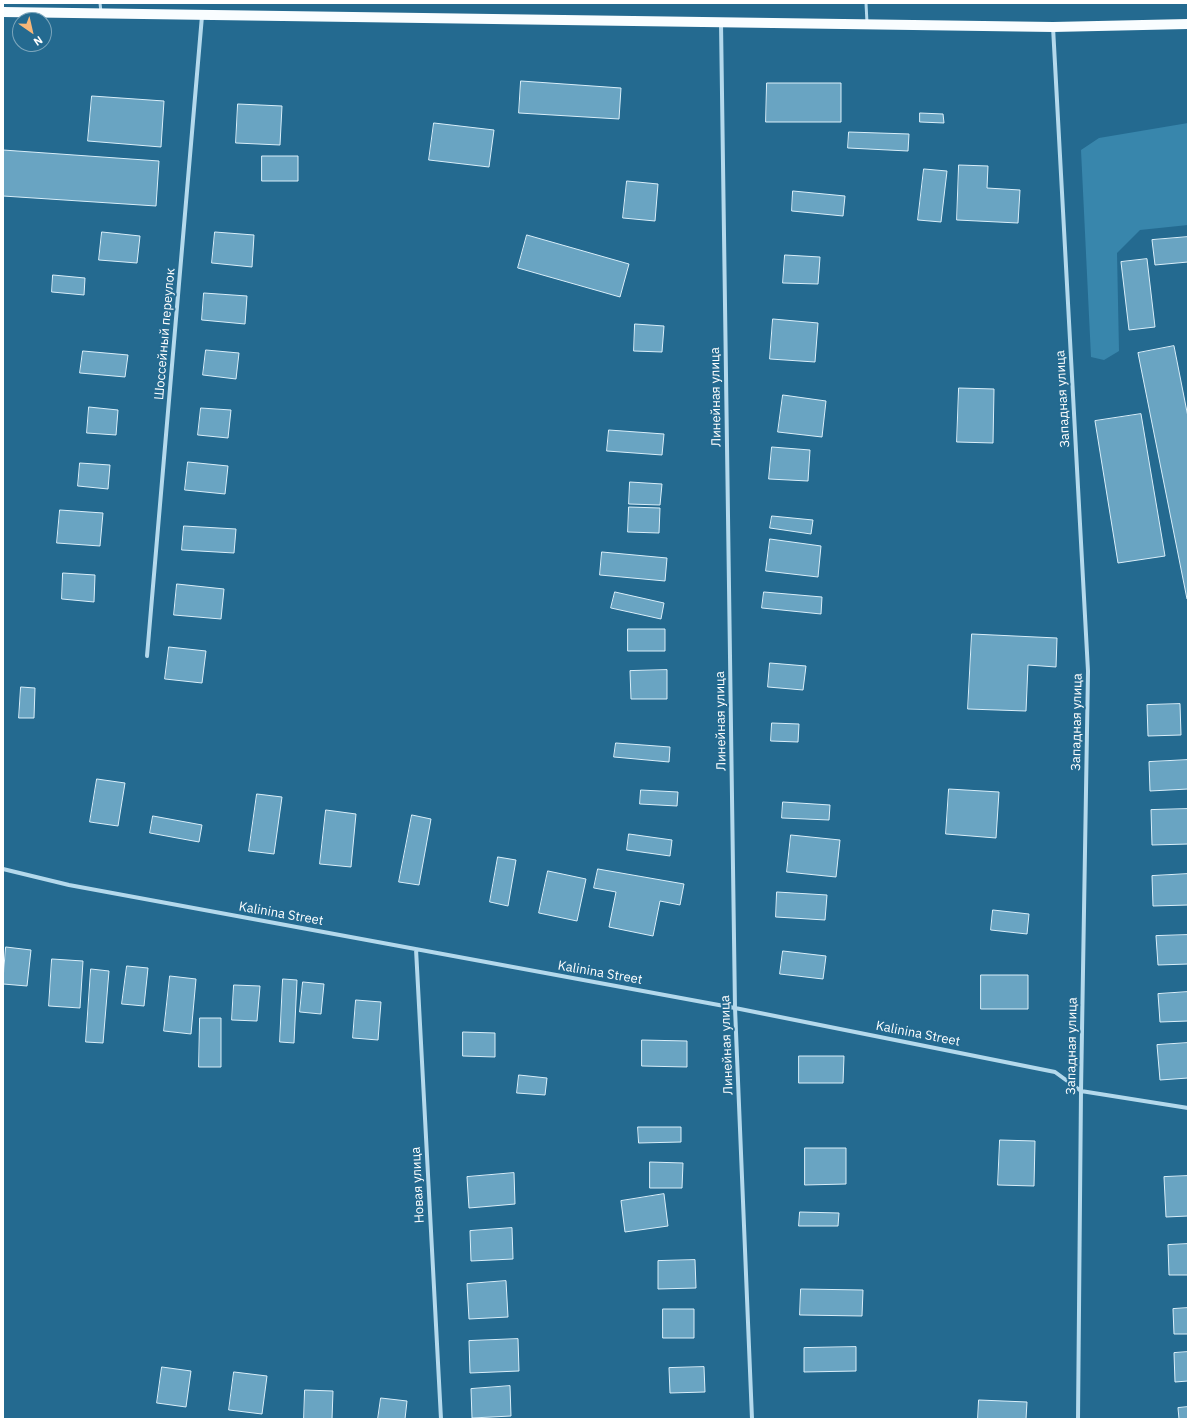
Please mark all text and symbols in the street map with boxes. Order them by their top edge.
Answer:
north arrow [12,12,52,52]
text: N [31,33,45,49]
street label: Шоссейный переулок [151,267,179,401]
street label: Линейная улица [707,347,725,447]
street label: Западная улица [1053,350,1073,448]
street label: Линейная улица [712,671,730,771]
street label: Западная улица [1068,673,1086,771]
street label: Kalinina Street [238,899,324,929]
street label: Kalinina Street [557,958,643,988]
street label: Линейная улица [717,995,737,1095]
street label: Западная улица [1063,997,1081,1095]
street label: Kalinina Street [875,1018,961,1050]
street label: Новая улица [408,1146,428,1224]

